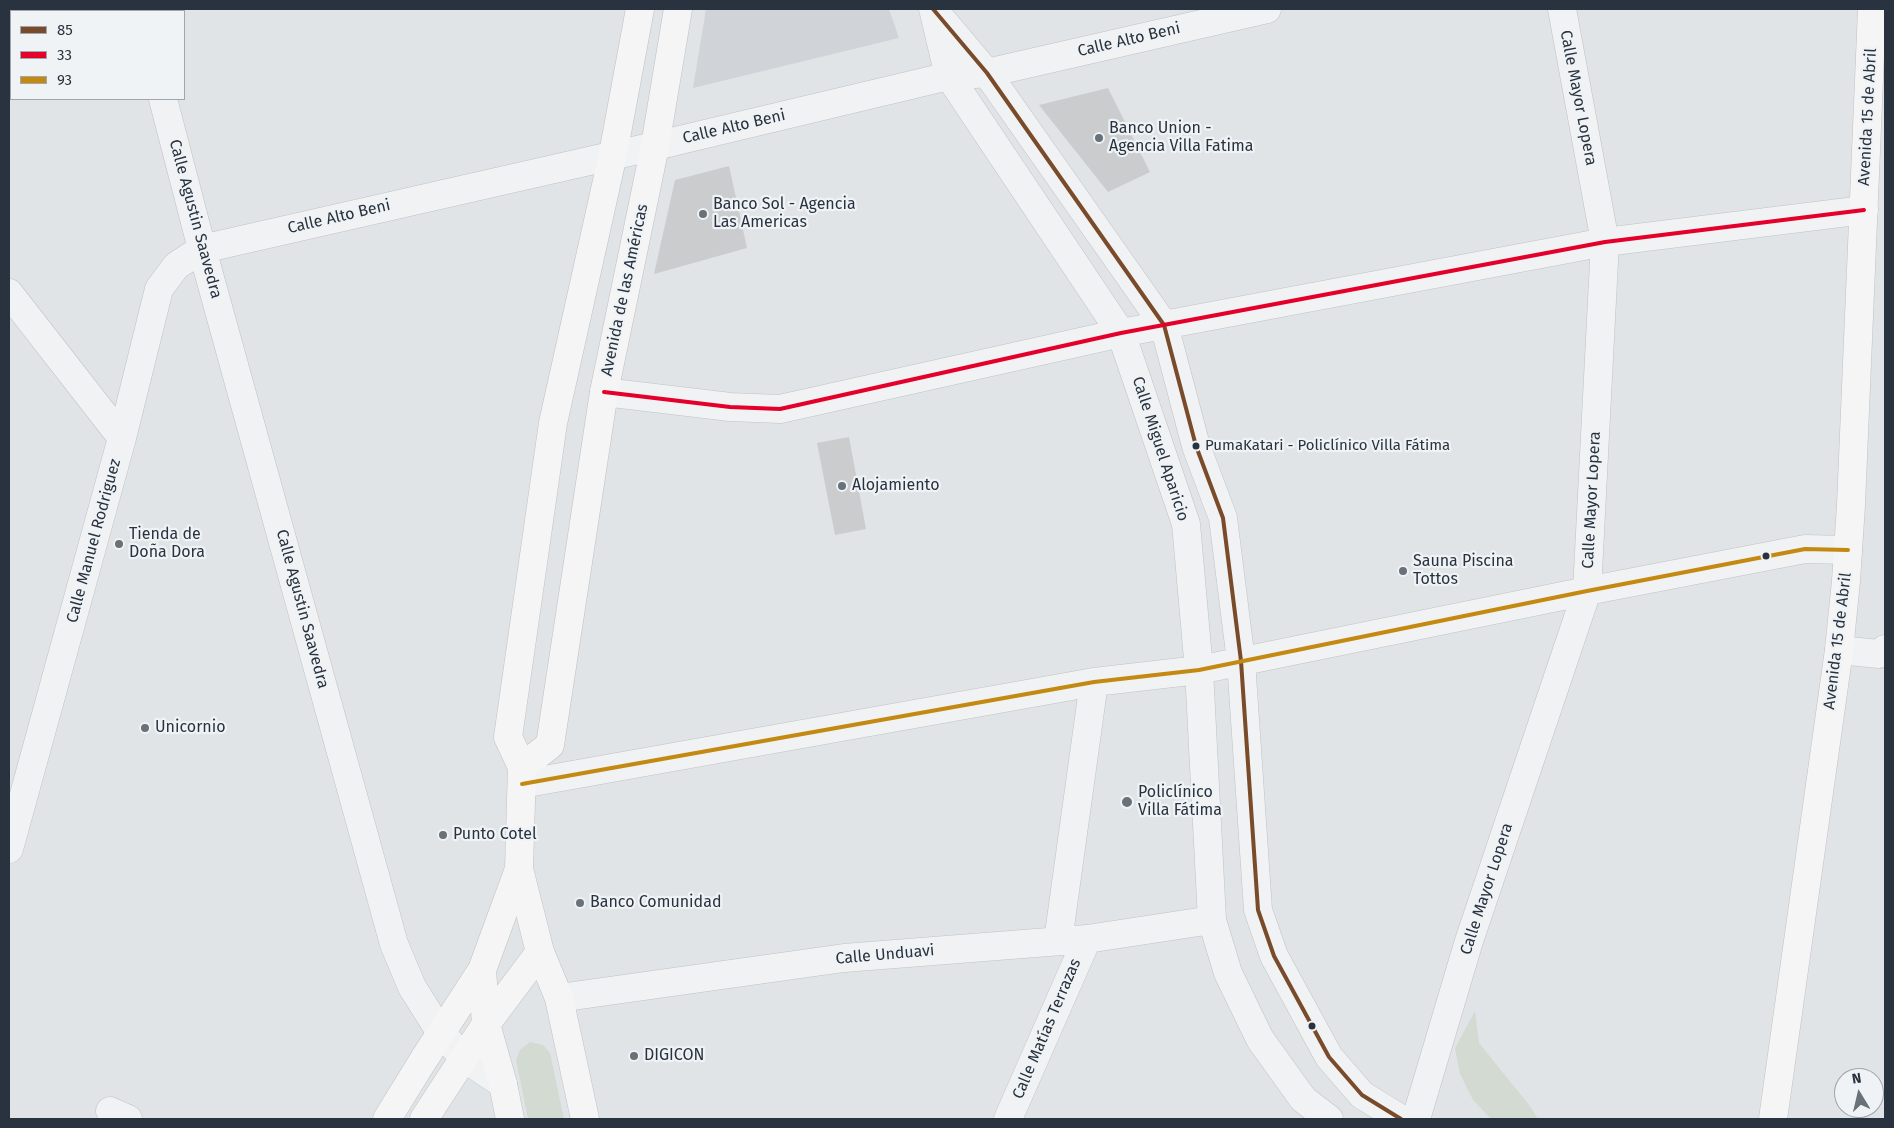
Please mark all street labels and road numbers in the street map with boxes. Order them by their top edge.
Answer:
street label: Calle Alto Beni [1076,19,1182,61]
street label: Calle Mayor Lopera [1555,29,1601,167]
street label: Avenida 15 de Abril [1855,48,1881,186]
street label: Calle Alto Beni [681,106,787,148]
street label: Calle Agustin Saavedra [165,137,225,301]
street label: Calle Alto Beni [286,196,392,238]
street label: Avenida de las Américas [597,202,653,378]
street label: Calle Miguel Aparicio [1128,374,1192,524]
street label: Calle Mayor Lopera [1579,431,1605,569]
street label: Calle Manuel Rodriguez [63,457,125,625]
street label: Calle Agustin Saavedra [272,527,332,691]
street label: Avenida 15 de Abril [1820,571,1856,711]
street label: Calle Mayor Lopera [1457,821,1517,957]
street label: Calle Unduavi [835,941,935,969]
street label: Calle Matías Terrazas [1009,956,1085,1102]

